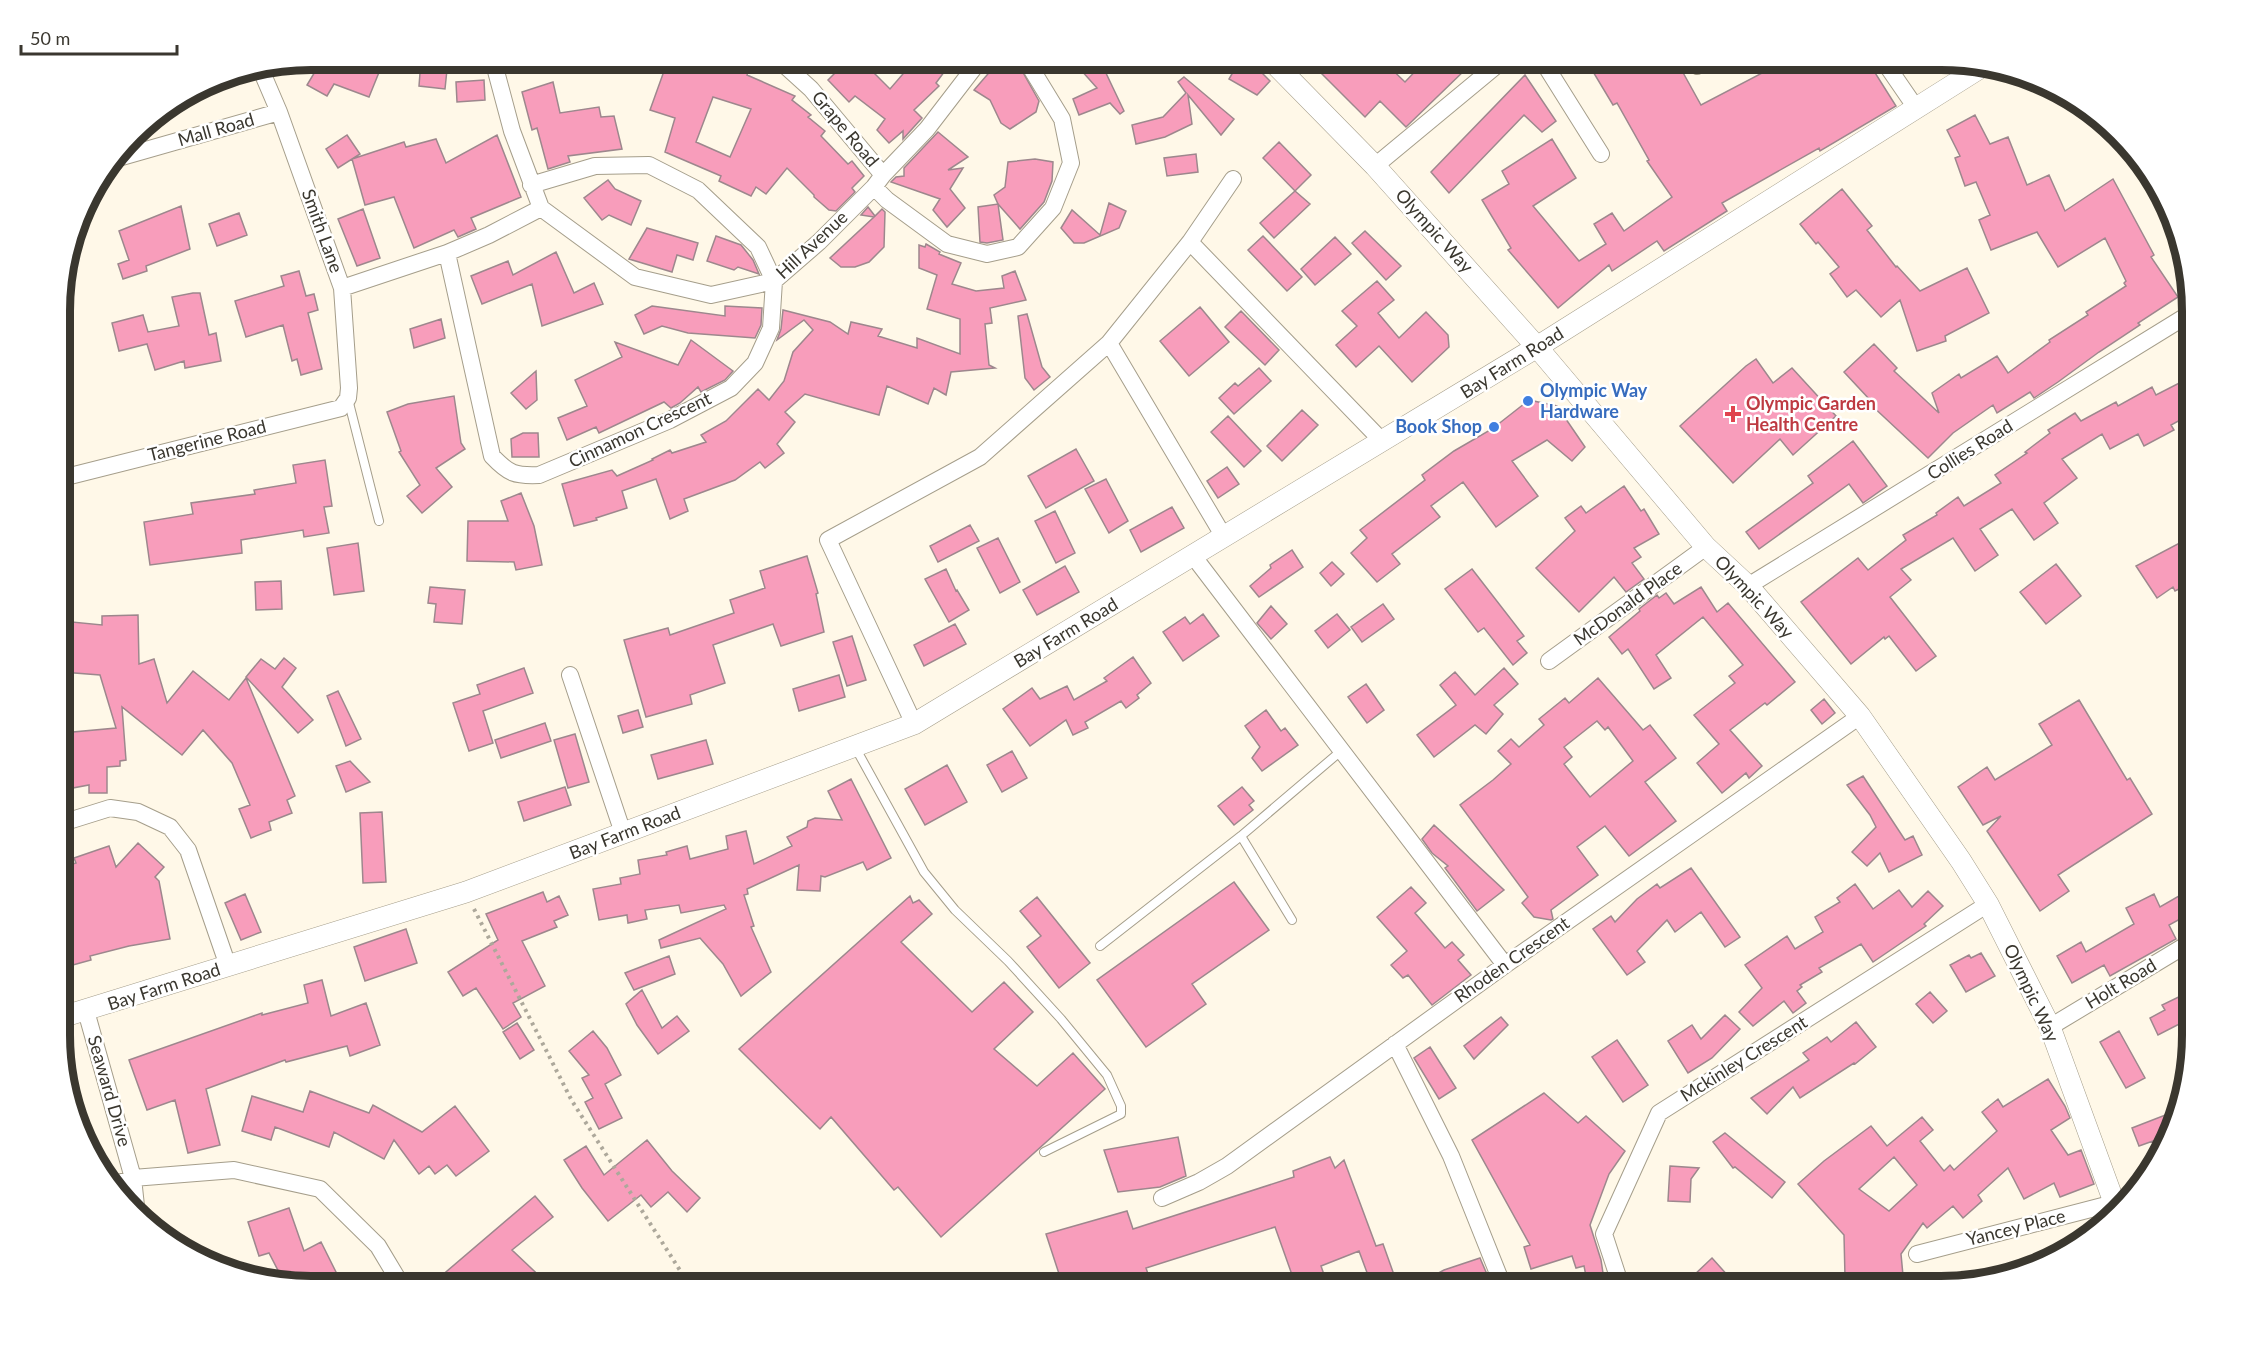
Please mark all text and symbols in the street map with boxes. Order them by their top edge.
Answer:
scale bar [21,18,177,56]
text: 50 m [30,27,70,49]
street label: Grape Road [808,86,884,171]
street label: Mall Road [175,108,256,150]
street label: Olympic Way [1391,184,1479,277]
street label: Smith Lane [298,186,348,276]
street label: Hill Avenue [771,206,852,283]
street label: Bay Farm Road [1456,322,1567,403]
place label: Olympic Way Hardware [1540,379,1648,422]
street label: Cinnamon Crescent [565,386,715,472]
place label: Olympic Garden Health Centre [1746,392,1876,435]
marker: Olympic Way Hardware [1521,394,1535,408]
marker: Olympic Garden Health Centre [1724,405,1742,423]
street label: Collies Road [1923,414,2016,484]
street label: Tangerine Road [145,415,268,465]
place label: Book Shop [1395,415,1482,437]
marker: Book Shop [1487,420,1501,434]
street label: Olympic Way [1711,550,1799,643]
street label: McDonald Place [1569,557,1686,650]
street label: Bay Farm Road [1010,592,1121,672]
street label: Bay Farm Road [566,801,683,863]
street label: Rhoden Crescent [1450,911,1574,1007]
street label: Olympic Way [2000,940,2064,1046]
street label: Holt Road [2081,953,2160,1013]
street label: Bay Farm Road [104,957,223,1015]
street label: Mckinley Crescent [1676,1010,1811,1106]
street label: Seaward Drive [84,1032,136,1149]
street label: Yancey Place [1964,1204,2068,1250]

